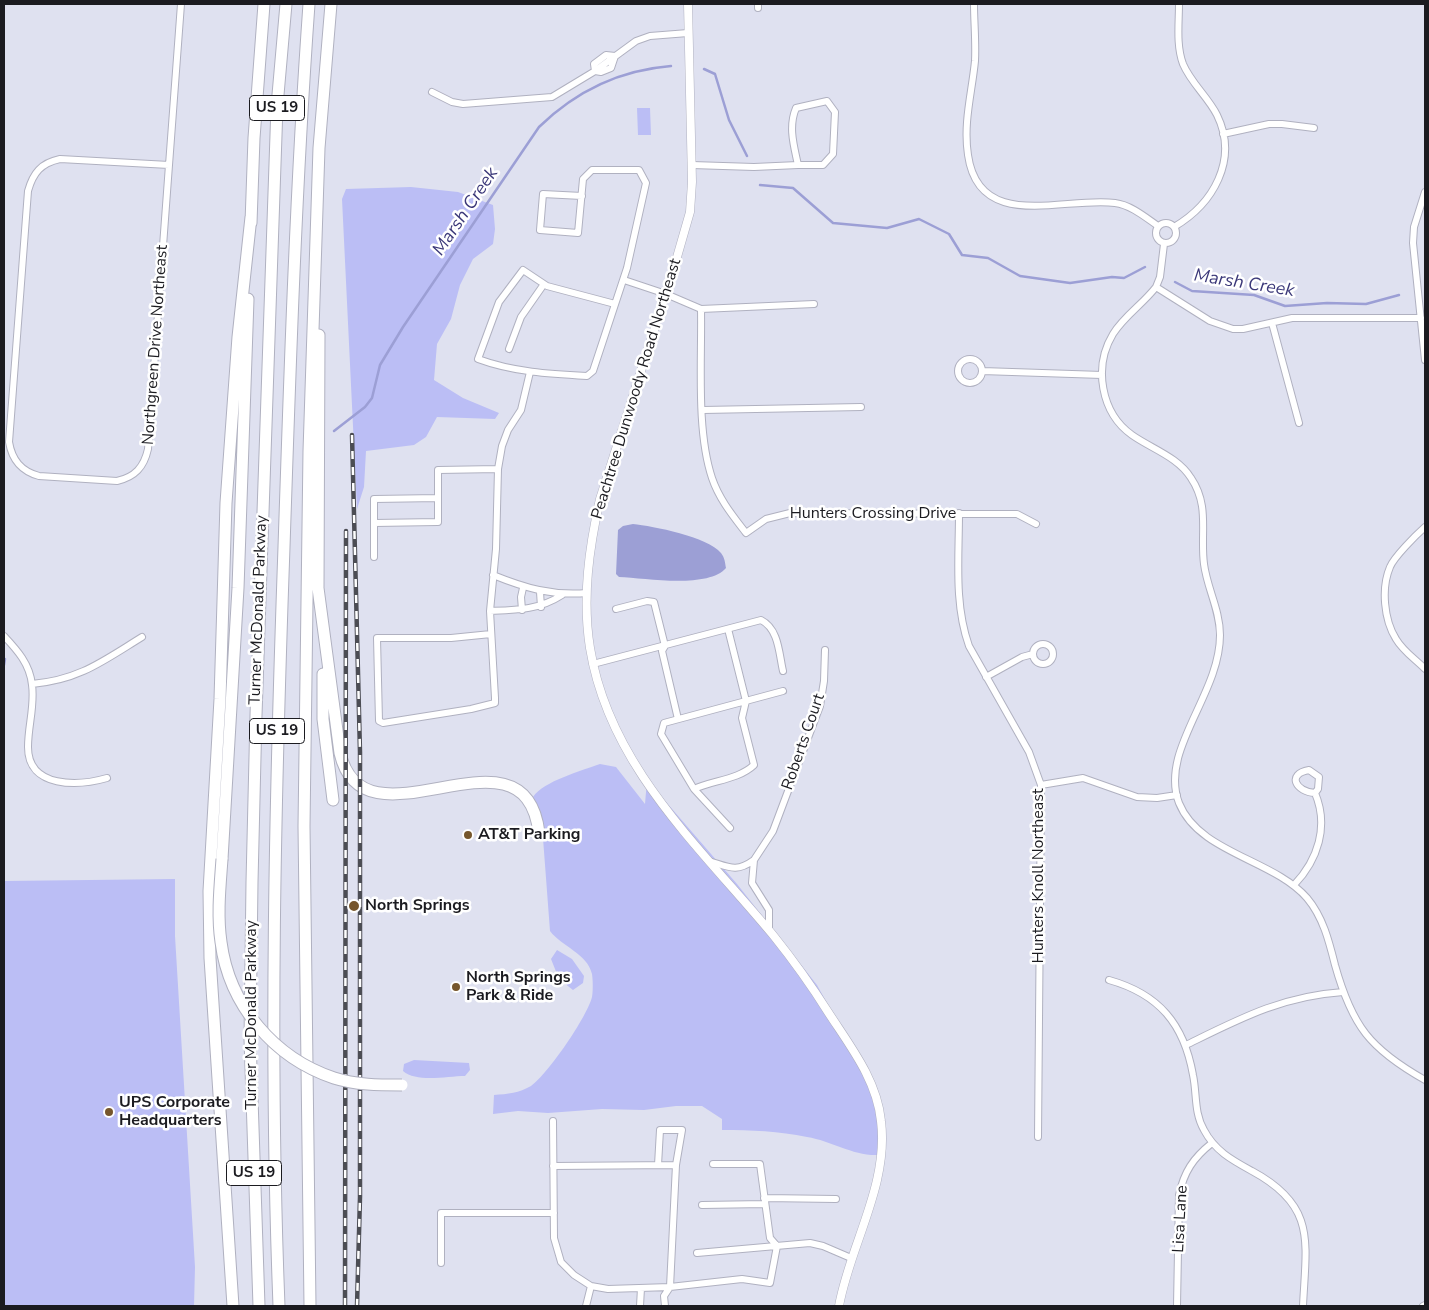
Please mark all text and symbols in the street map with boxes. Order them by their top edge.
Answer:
road number: US 19 [250,96,304,120]
water label: Marsh Creek [429,164,503,260]
street label: Northgreen Drive Northeast [139,244,173,446]
street label: Peachtree Dunwoody Road Northeast [588,256,686,522]
water label: Marsh Creek [1192,265,1296,303]
street label: Hunters Crossing Drive [790,504,956,524]
street label: Turner McDonald Parkway [246,515,272,705]
street label: Roberts Court [779,691,829,793]
road number: US 19 [250,718,304,744]
street label: Hunters Knoll Northeast [1029,788,1049,964]
place label: AT&T Parking [478,825,580,845]
marker: AT&T Parking [462,829,474,841]
place label: North Springs [365,896,470,916]
marker: North Springs [347,899,361,913]
street label: Turner McDonald Parkway [242,920,262,1110]
place label: North Springs Park & Ride [466,968,571,1006]
marker: North Springs Park & Ride [450,981,462,993]
place label: UPS Corporate Headquarters [119,1093,230,1131]
marker: UPS Corporate Headquarters [103,1106,115,1118]
road number: US 19 [226,1160,282,1186]
street label: Lisa Lane [1170,1185,1192,1253]

